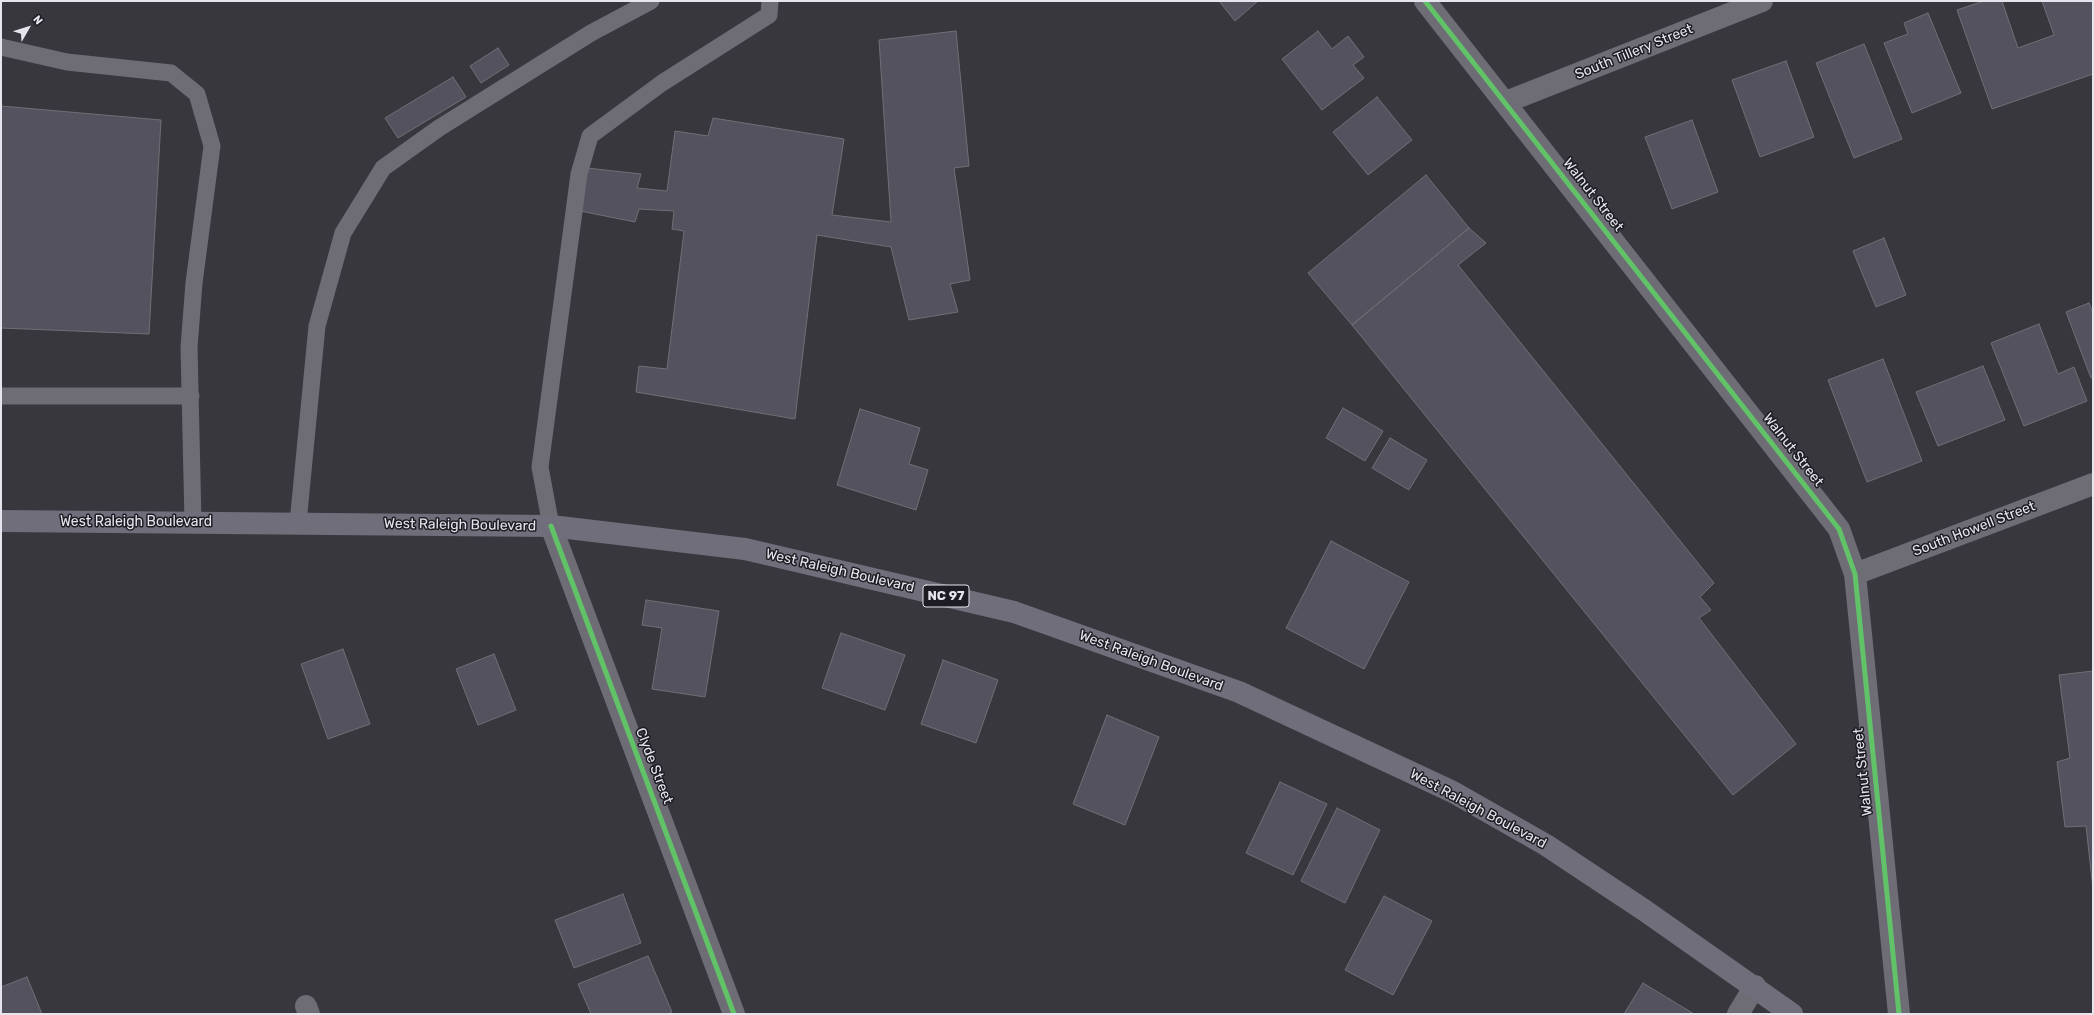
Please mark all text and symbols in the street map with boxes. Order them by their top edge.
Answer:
north arrow [8,8,48,48]
text: N [30,13,45,27]
street label: South Tillery Street [1573,21,1695,83]
street label: Walnut Street [1559,155,1627,235]
street label: Walnut Street [1759,410,1827,490]
street label: South Howell Street [1910,498,2038,560]
street label: West Raleigh Boulevard [60,514,212,530]
street label: West Raleigh Boulevard [384,515,536,535]
street label: West Raleigh Boulevard [764,546,916,596]
road number: NC 97 [923,585,969,607]
street label: West Raleigh Boulevard [1077,627,1225,695]
street label: Clyde Street [632,726,676,806]
street label: Walnut Street [1850,727,1876,817]
street label: West Raleigh Boulevard [1407,766,1549,852]

